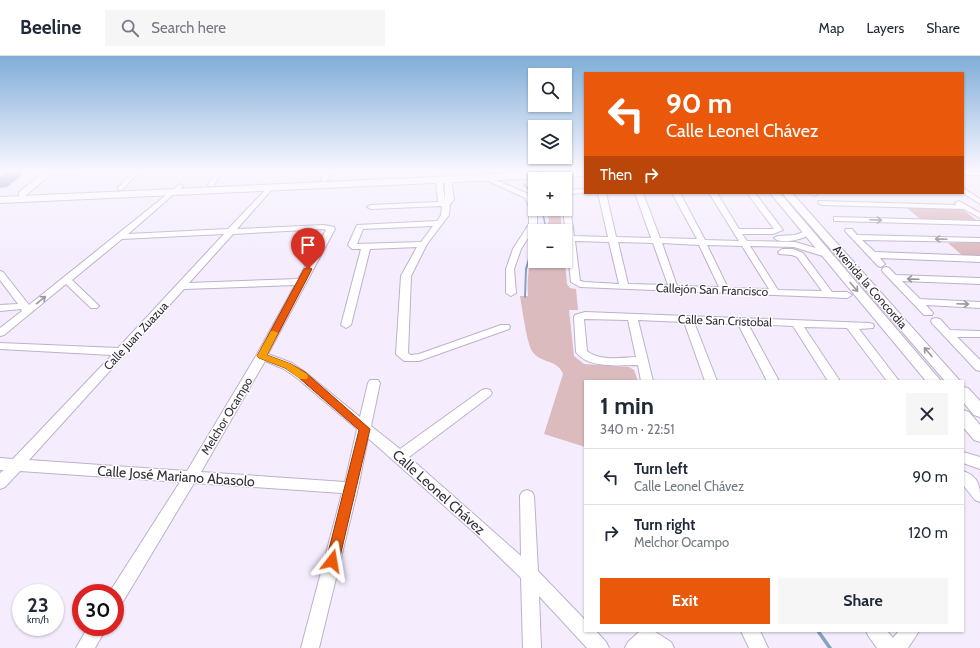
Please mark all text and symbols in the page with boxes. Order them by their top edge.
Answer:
search box [105,10,385,46]
text: Beeline [20,16,81,39]
icon: search [119,17,141,39]
text: Search here [151,19,226,37]
text: Map [819,19,844,37]
text: Layers [866,19,904,37]
text: Share [926,19,960,37]
map controls [528,68,572,268]
button: search [528,68,572,112]
text: 90 m [666,86,732,120]
icon: left [600,88,652,140]
button: layers [528,120,572,164]
text: Calle Leonel Chávez [666,120,818,142]
icon: right [640,164,662,186]
text: Then [600,166,632,184]
button: + [528,172,572,216]
one-way arrow [869,216,882,224]
button: − [528,224,572,268]
pin [291,228,325,269]
icon: arrive [297,234,319,256]
one-way arrow [935,235,948,243]
street label: Avenida la Concordia [830,242,911,332]
one-way arrow [907,275,920,282]
street label: Callejón San Francisco [656,280,769,299]
one-way arrow [850,281,859,292]
one-way arrow [36,296,47,305]
street label: Calle Juan Zuazua [100,298,171,373]
one-way arrow [956,300,969,308]
street label: Calle San Cristobal [678,311,773,330]
one-way arrow [923,347,932,357]
street label: Melchor Ocampo [198,374,256,457]
text: 1 min [600,391,654,420]
button: close [906,393,948,435]
text: 340 m · 22:51 [600,421,675,437]
street label: Calle Leonel Chávez [389,446,489,539]
text: Turn left [634,460,688,478]
street label: Calle José Mariano Abasolo [97,462,256,490]
icon: left [600,466,622,488]
text: 90 m [912,468,948,486]
text: Calle Leonel Chávez [634,478,744,494]
text: Turn right [634,516,695,534]
icon: right [600,522,622,544]
text: 120 m [908,524,948,542]
text: Melchor Ocampo [634,534,729,550]
position arrow [311,540,353,582]
button: Exit [600,578,770,624]
button: Share [778,578,948,624]
speed limit sign: 30 [72,584,124,636]
text: 23 [27,593,49,617]
text: km/h [27,613,49,626]

